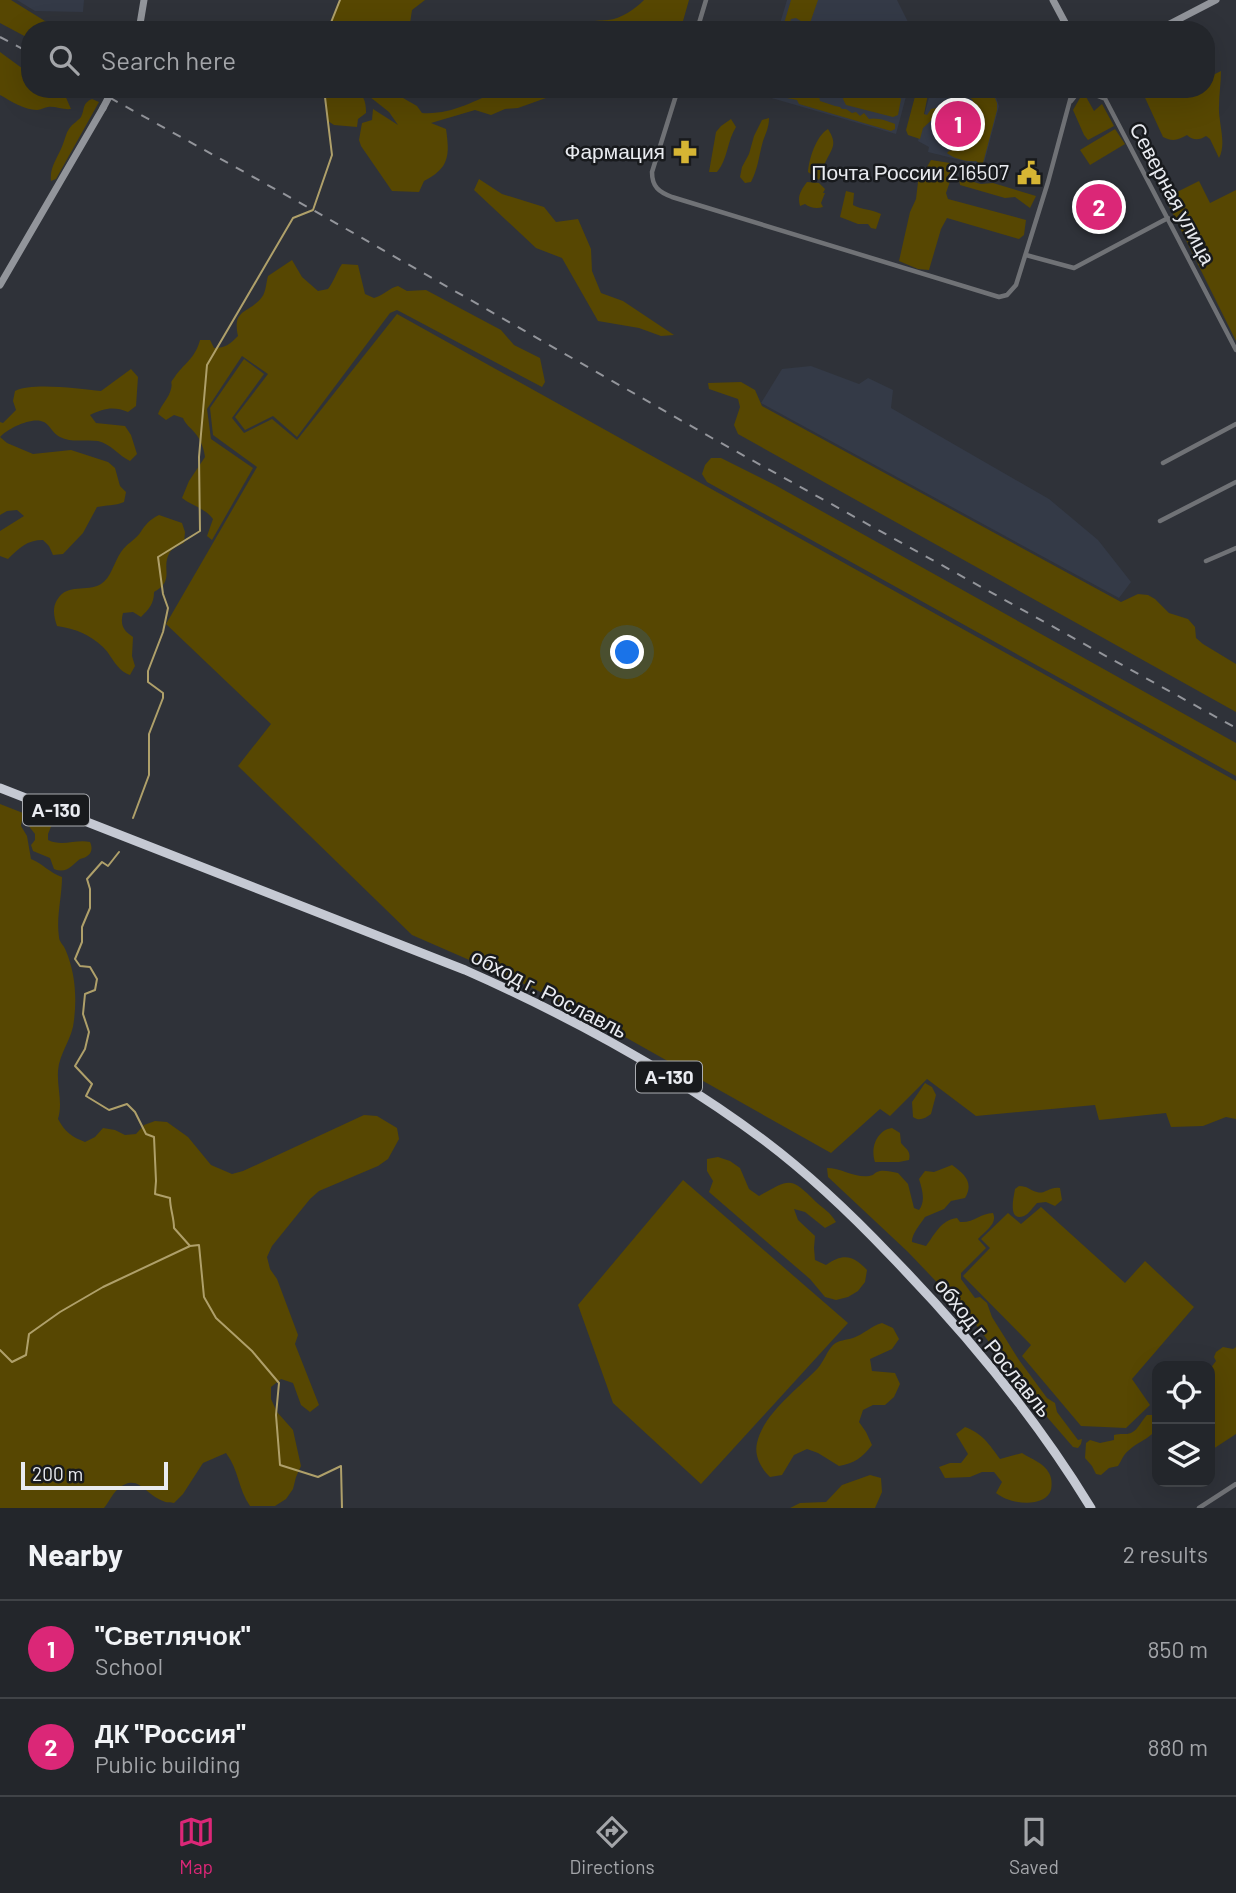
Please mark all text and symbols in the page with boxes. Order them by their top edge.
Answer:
search box [21,21,1215,98]
icon: search [45,41,83,79]
text: Search here [101,44,236,75]
pin: 1 [935,98,981,150]
street label: Северная улица [1125,118,1222,269]
place label: Фармация [564,138,665,163]
pharmacy icon: Фармация [671,138,699,166]
place label: Почта России 216507 [811,159,1009,184]
public building icon: Почта России 216507 [1015,159,1043,187]
pin: 2 [1076,181,1122,233]
your location [610,635,644,669]
road number: А-130 [23,794,89,825]
street label: обход г. Рославль [468,943,632,1043]
road number: А-130 [636,1062,702,1092]
street label: обход г. Рославль [930,1272,1058,1422]
map controls [1152,1361,1215,1487]
button: locate [1152,1361,1215,1424]
button: layers [1152,1424,1215,1487]
scale bar [21,1459,168,1491]
text: 200 m [32,1462,83,1485]
text: Nearby [28,1536,123,1572]
text: 2 results [1123,1540,1208,1568]
text: "Светлячок" [95,1619,250,1650]
text: 1 [47,1635,55,1663]
text: 850 m [1148,1635,1208,1663]
text: School [95,1652,163,1680]
text: ДК "Россия" [95,1717,246,1748]
text: 2 [45,1733,57,1761]
text: 880 m [1147,1733,1208,1761]
text: Public building [95,1750,240,1778]
tab: Map [177,1813,215,1878]
tab: Directions [570,1813,655,1878]
tab: Saved [1009,1813,1059,1878]

